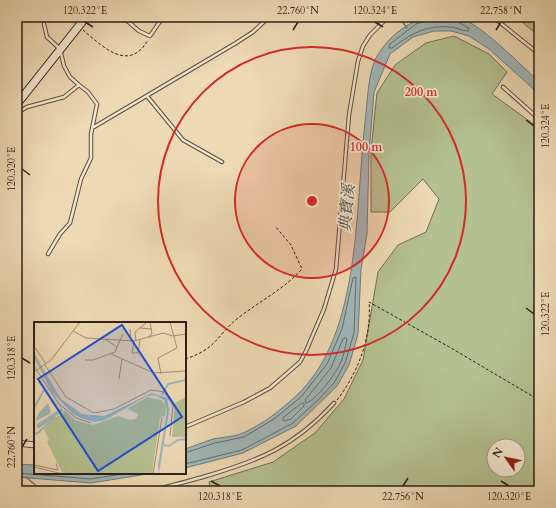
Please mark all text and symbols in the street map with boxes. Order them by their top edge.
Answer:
text: 120.322°E [63,4,107,18]
text: 22.760°N [277,4,319,18]
text: 120.324°E [353,4,397,18]
text: 22.758°N [480,4,522,18]
text: 200 m [405,84,438,100]
text: 120.324°E [539,104,553,148]
text: 100 m [350,139,383,155]
text: 120.320°E [5,147,19,191]
water label: 典寶溪 [334,181,360,233]
centre of rings [305,194,319,208]
text: 120.322°E [539,292,553,336]
inset map [34,322,186,474]
text: 120.318°E [5,336,19,380]
text: 22.760°N [5,426,19,468]
north arrow [486,438,526,478]
text: N [489,444,507,461]
text: 120.318°E [198,490,242,504]
text: 22.756°N [382,490,424,504]
text: 120.320°E [487,490,531,504]

